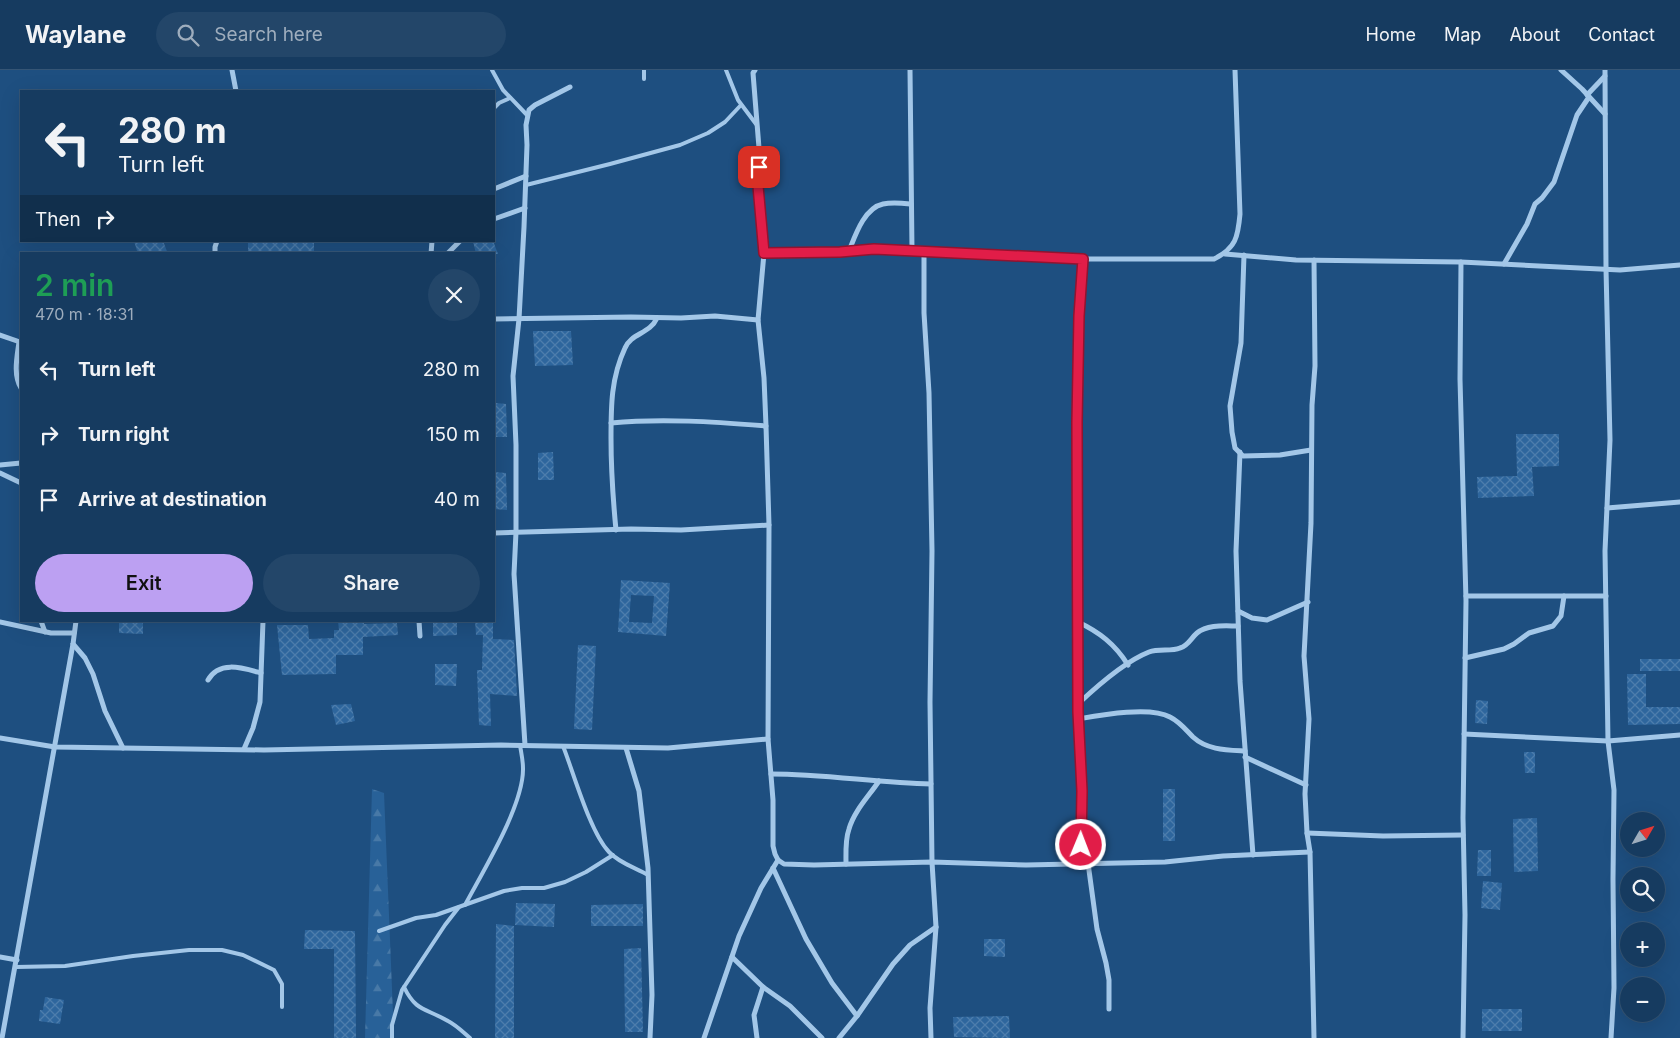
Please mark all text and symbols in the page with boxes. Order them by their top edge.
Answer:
search box [156,12,506,57]
text: Waylane [25,20,126,49]
icon: search [174,21,202,49]
text: Search here [214,23,323,46]
text: Home [1366,24,1416,45]
text: Map [1444,24,1481,45]
text: About [1509,24,1560,45]
text: Contact [1588,24,1655,45]
text: 280 m [118,109,227,151]
icon: left [35,110,100,175]
pin [738,146,780,188]
text: Turn left [118,151,204,177]
icon: arrive [745,153,773,181]
icon: right [91,205,119,233]
text: Then [35,208,81,231]
text: 2 min [35,267,114,303]
button: close [428,269,480,321]
text: 470 m · 18:31 [35,304,134,324]
icon: left [35,356,63,384]
text: Turn left [78,358,156,381]
text: 280 m [423,358,480,381]
icon: right [35,421,63,449]
text: Turn right [78,423,169,446]
text: 150 m [427,423,480,446]
icon: arrive [35,486,63,514]
text: Arrive at destination [78,488,267,511]
text: 40 m [434,488,480,511]
button: Exit [35,554,253,612]
button: Share [263,554,480,612]
north arrow [1620,812,1665,858]
map controls [1620,812,1665,1022]
position arrow [1054,818,1106,870]
button: search [1620,867,1665,912]
button: + [1620,922,1665,967]
button: − [1620,977,1665,1022]

